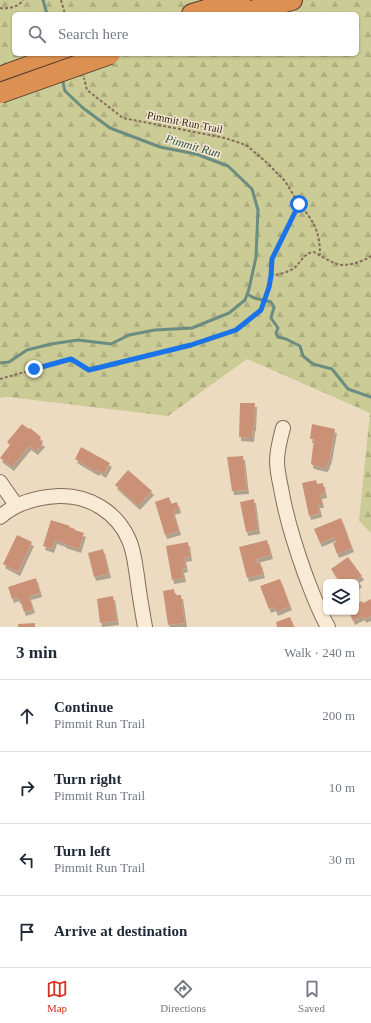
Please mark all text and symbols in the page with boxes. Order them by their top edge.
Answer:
search box [12,12,359,56]
icon: search [26,23,48,45]
text: Search here [58,26,128,42]
street label: Pimmit Run Trail [146,109,224,135]
water label: Pimmit Run [163,131,222,161]
route start [290,195,308,213]
route end [25,360,43,378]
map controls [323,579,359,615]
button: layers [323,579,359,615]
text: 3 min [16,643,57,662]
text: Walk · 240 m [284,645,355,660]
text: Continue [54,699,113,715]
icon: ahead [16,705,38,727]
text: 200 m [322,708,355,723]
text: Pimmit Run Trail [54,716,145,731]
text: Turn right [54,771,121,787]
icon: right [16,777,38,799]
text: 10 m [329,780,355,795]
text: Pimmit Run Trail [54,788,145,803]
text: Turn left [54,843,111,859]
icon: left [16,849,38,871]
text: 30 m [329,852,355,867]
text: Pimmit Run Trail [54,860,145,875]
icon: arrive [16,921,38,943]
text: Arrive at destination [54,923,187,939]
tab: Map [46,978,68,1014]
tab: Directions [160,978,206,1014]
tab: Saved [298,978,325,1014]

